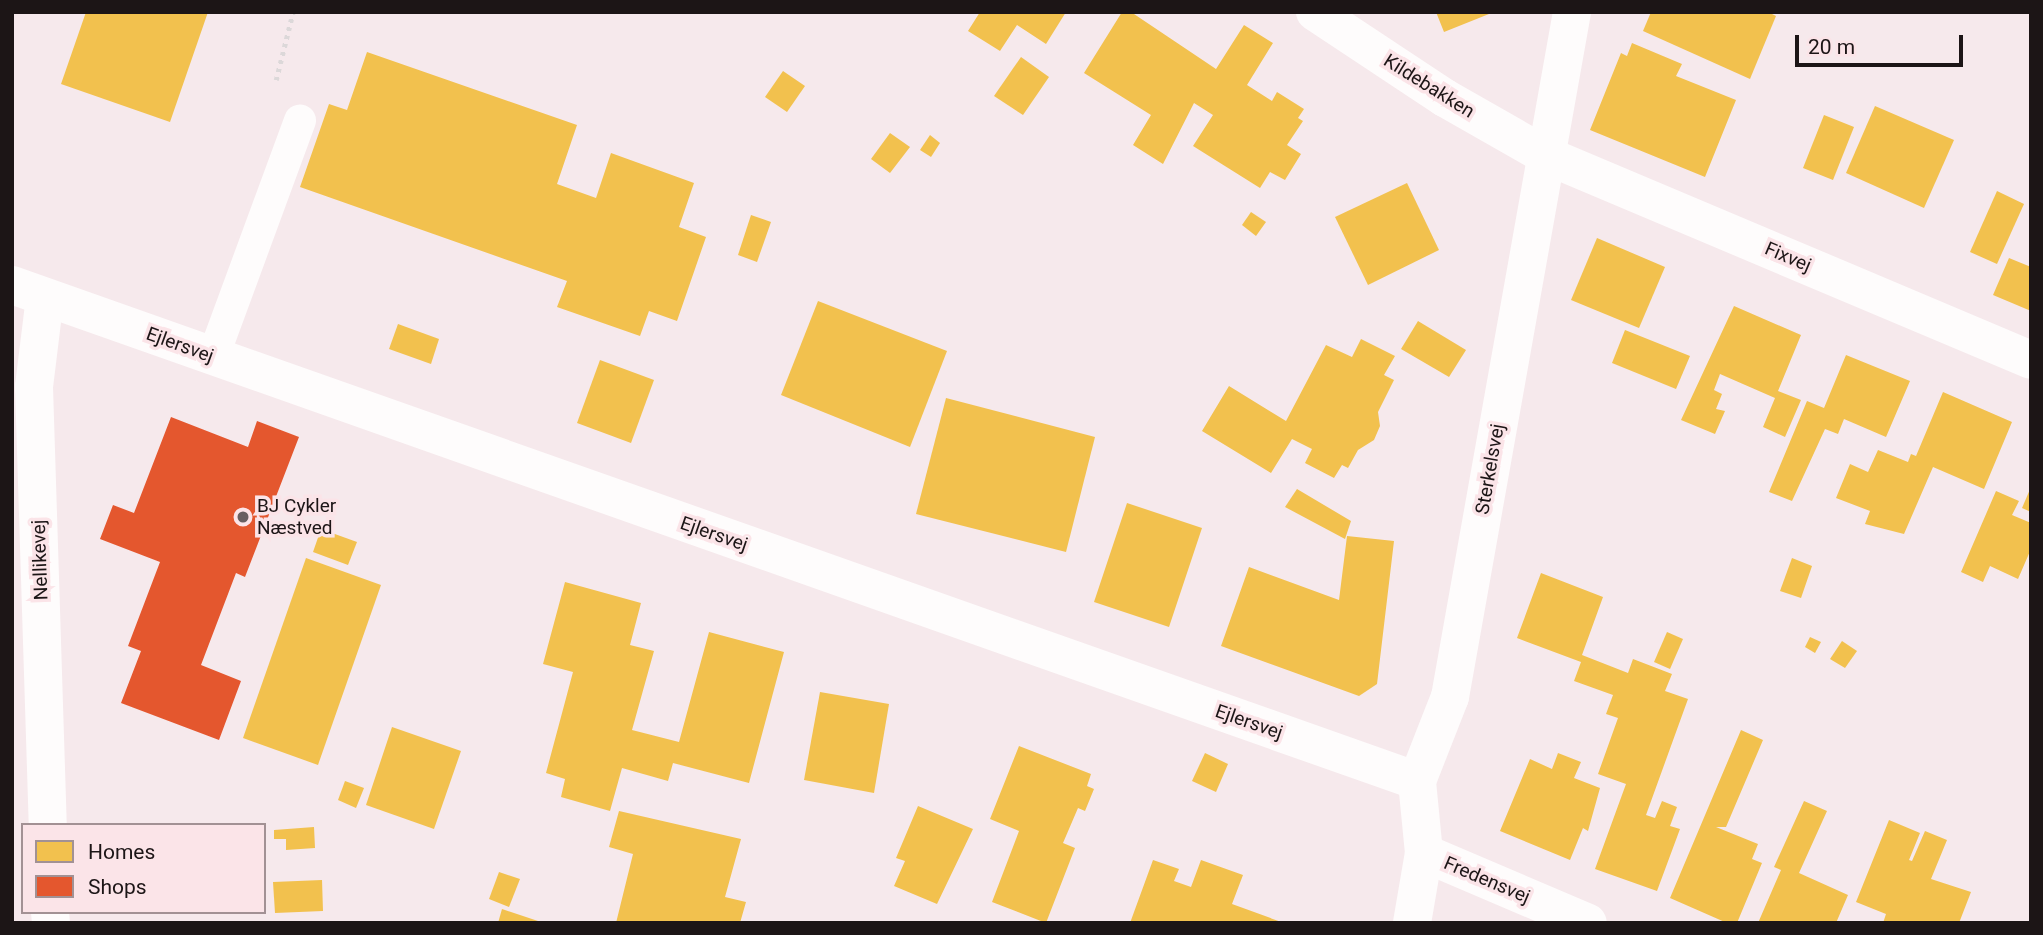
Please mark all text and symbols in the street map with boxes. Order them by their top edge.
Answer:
scale bar [1798,21,1966,65]
text: 20 m [1808,35,1855,59]
street label: Kildebakken [1379,49,1479,123]
street label: Fixvej [1761,237,1815,277]
street label: Ejlersvej [143,322,217,368]
street label: Sterkelsvej [1471,422,1509,516]
place label: BJ Cykler Næstved [257,495,336,539]
marker: BJ Cykler Næstved [235,509,251,525]
street label: Ejlersvej [677,512,751,556]
street label: Nellikevej [27,519,53,601]
street label: Ejlersvej [1212,700,1286,744]
legend [21,823,266,914]
text: Homes [88,840,155,864]
street label: Fredensvej [1440,852,1534,908]
text: Shops [88,875,147,899]

